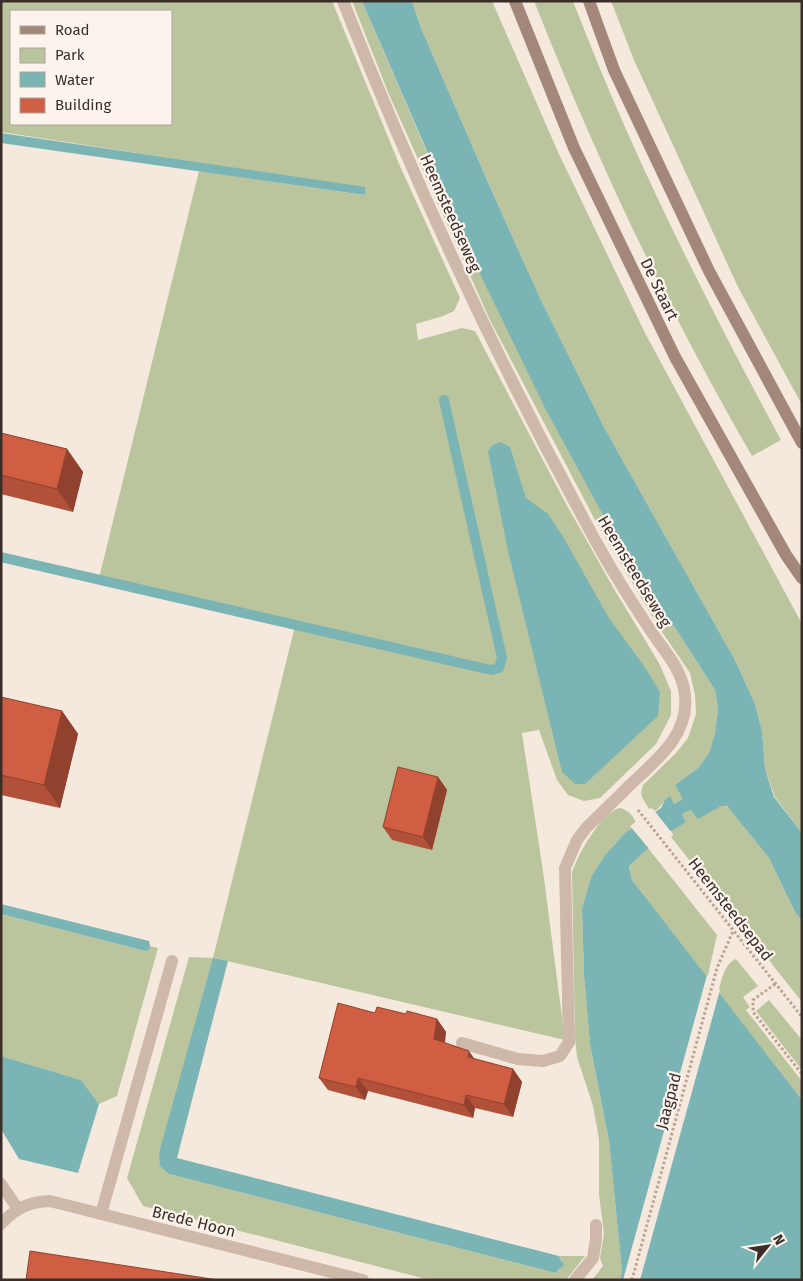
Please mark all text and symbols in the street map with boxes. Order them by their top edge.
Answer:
legend [10,10,172,125]
text: Road [55,21,90,39]
text: Park [55,46,85,64]
text: Water [55,71,94,89]
text: Building [55,96,111,114]
street label: Heemsteedseweg [416,151,485,276]
street label: De Staart [636,255,683,324]
street label: Heemsteedseweg [594,512,676,631]
street label: Heemsteedsepad [684,854,777,965]
street label: Jaagpad [652,1071,685,1132]
street label: Brede Hoon [150,1202,238,1241]
north arrow [743,1221,793,1271]
text: N [769,1231,789,1248]

